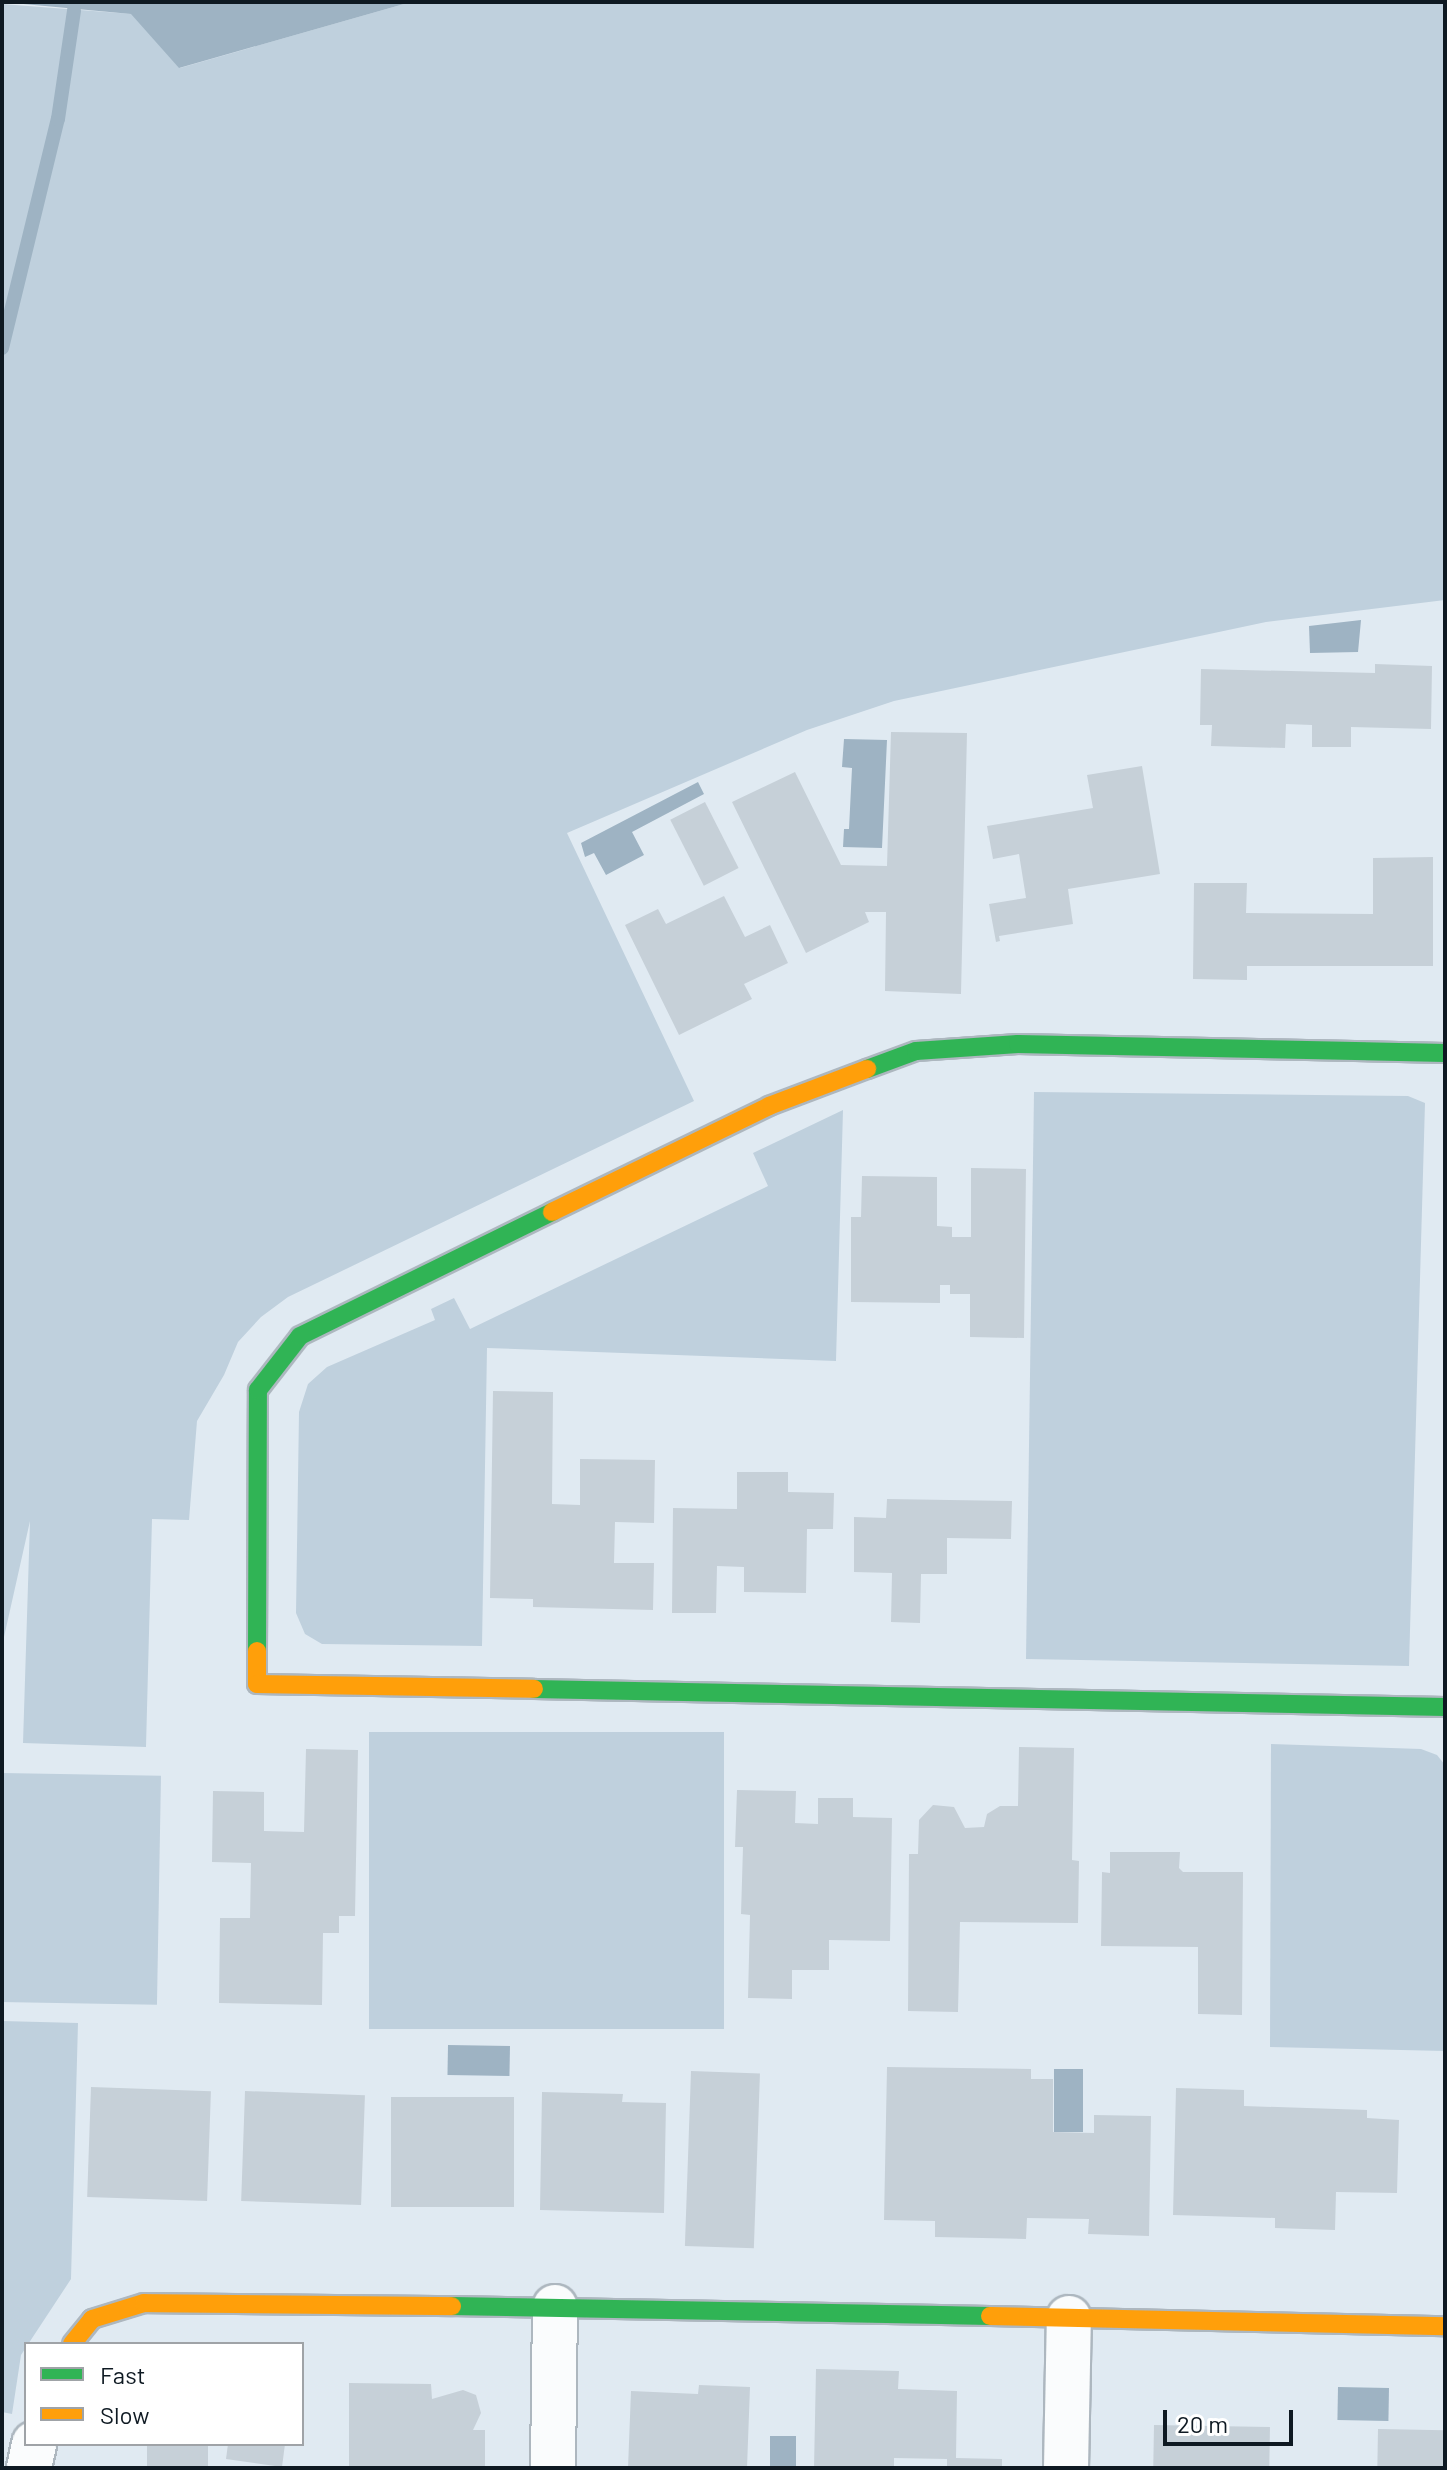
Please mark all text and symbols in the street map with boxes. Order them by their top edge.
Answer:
legend [24,2342,304,2446]
text: Fast [100,2360,145,2389]
scale bar [1167,2394,1297,2444]
text: Slow [100,2400,149,2429]
text: 20 m [1177,2409,1228,2438]

